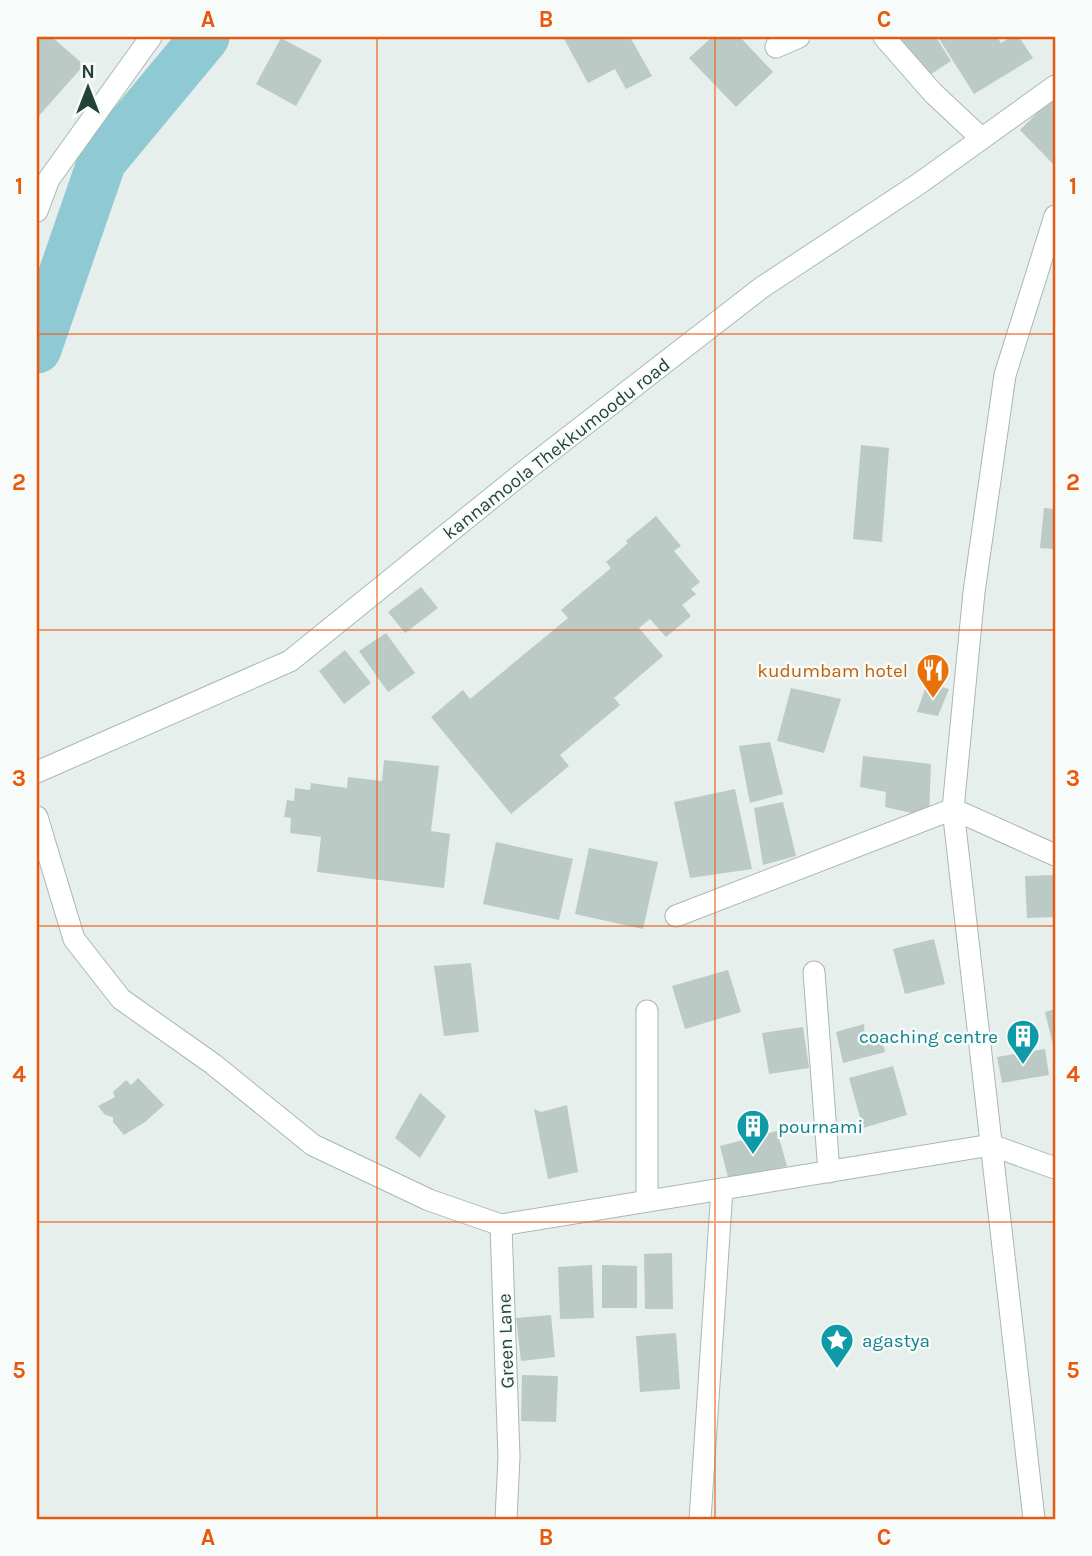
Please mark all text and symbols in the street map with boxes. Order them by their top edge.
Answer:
text: A [201,6,215,33]
text: B [539,6,553,33]
text: C [877,6,891,33]
north arrow [52,52,122,122]
text: N [81,61,95,83]
text: 1 [15,173,23,200]
text: 1 [1069,173,1077,200]
street label: kannamoola Thekkumoodu road [439,353,674,544]
text: 2 [12,469,26,496]
text: 2 [1066,469,1080,496]
restaurant icon: kudumbam hotel [914,651,952,700]
place label: kudumbam hotel [757,660,908,682]
text: 3 [12,765,26,792]
text: 3 [1066,765,1080,792]
building icon: coaching centre [1004,1017,1042,1066]
place label: coaching centre [859,1026,998,1048]
text: 4 [12,1061,26,1088]
text: 4 [1066,1061,1080,1088]
building icon: pournami [734,1107,772,1156]
place label: pournami [778,1116,863,1138]
street label: Green Lane [493,1293,519,1389]
place icon: agastya [818,1321,856,1370]
place label: agastya [862,1330,930,1352]
text: 5 [12,1357,26,1384]
text: 5 [1066,1357,1080,1384]
text: A [201,1524,215,1551]
text: B [539,1524,553,1551]
text: C [877,1524,891,1551]

